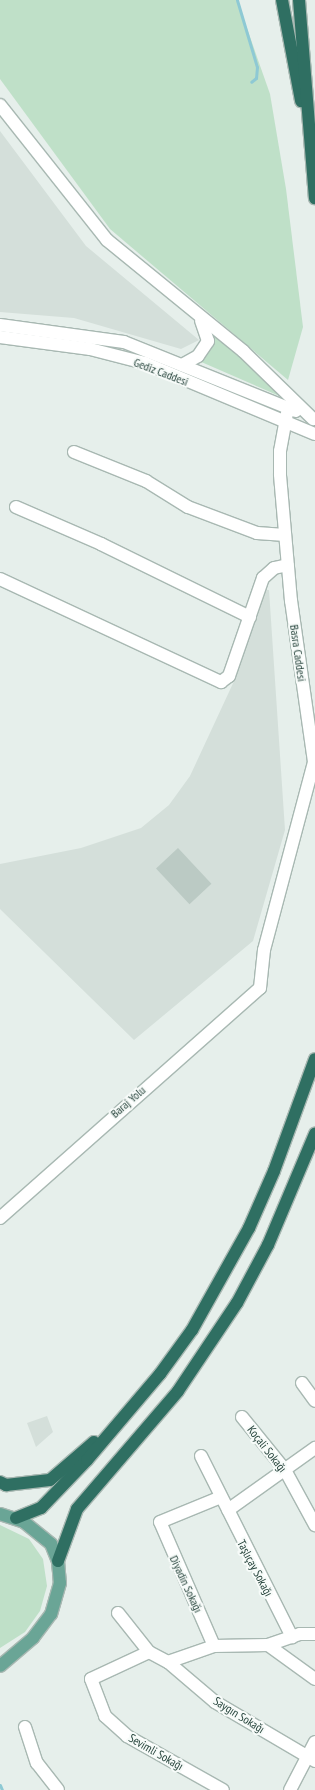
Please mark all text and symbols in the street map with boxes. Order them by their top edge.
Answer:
street label: Gediz Caddesi [131,355,191,389]
street label: Basra Caddesi [287,624,309,682]
street label: Baraj Yolu [108,1083,148,1121]
street label: Koçali Sokağı [244,1423,290,1475]
street label: Taşlıçay Sokağı [234,1537,276,1599]
street label: Diyadin Sokağı [167,1553,205,1615]
street label: Saygın Sokağı [211,1694,267,1736]
street label: Sevimli Sokağı [126,1731,186,1773]

